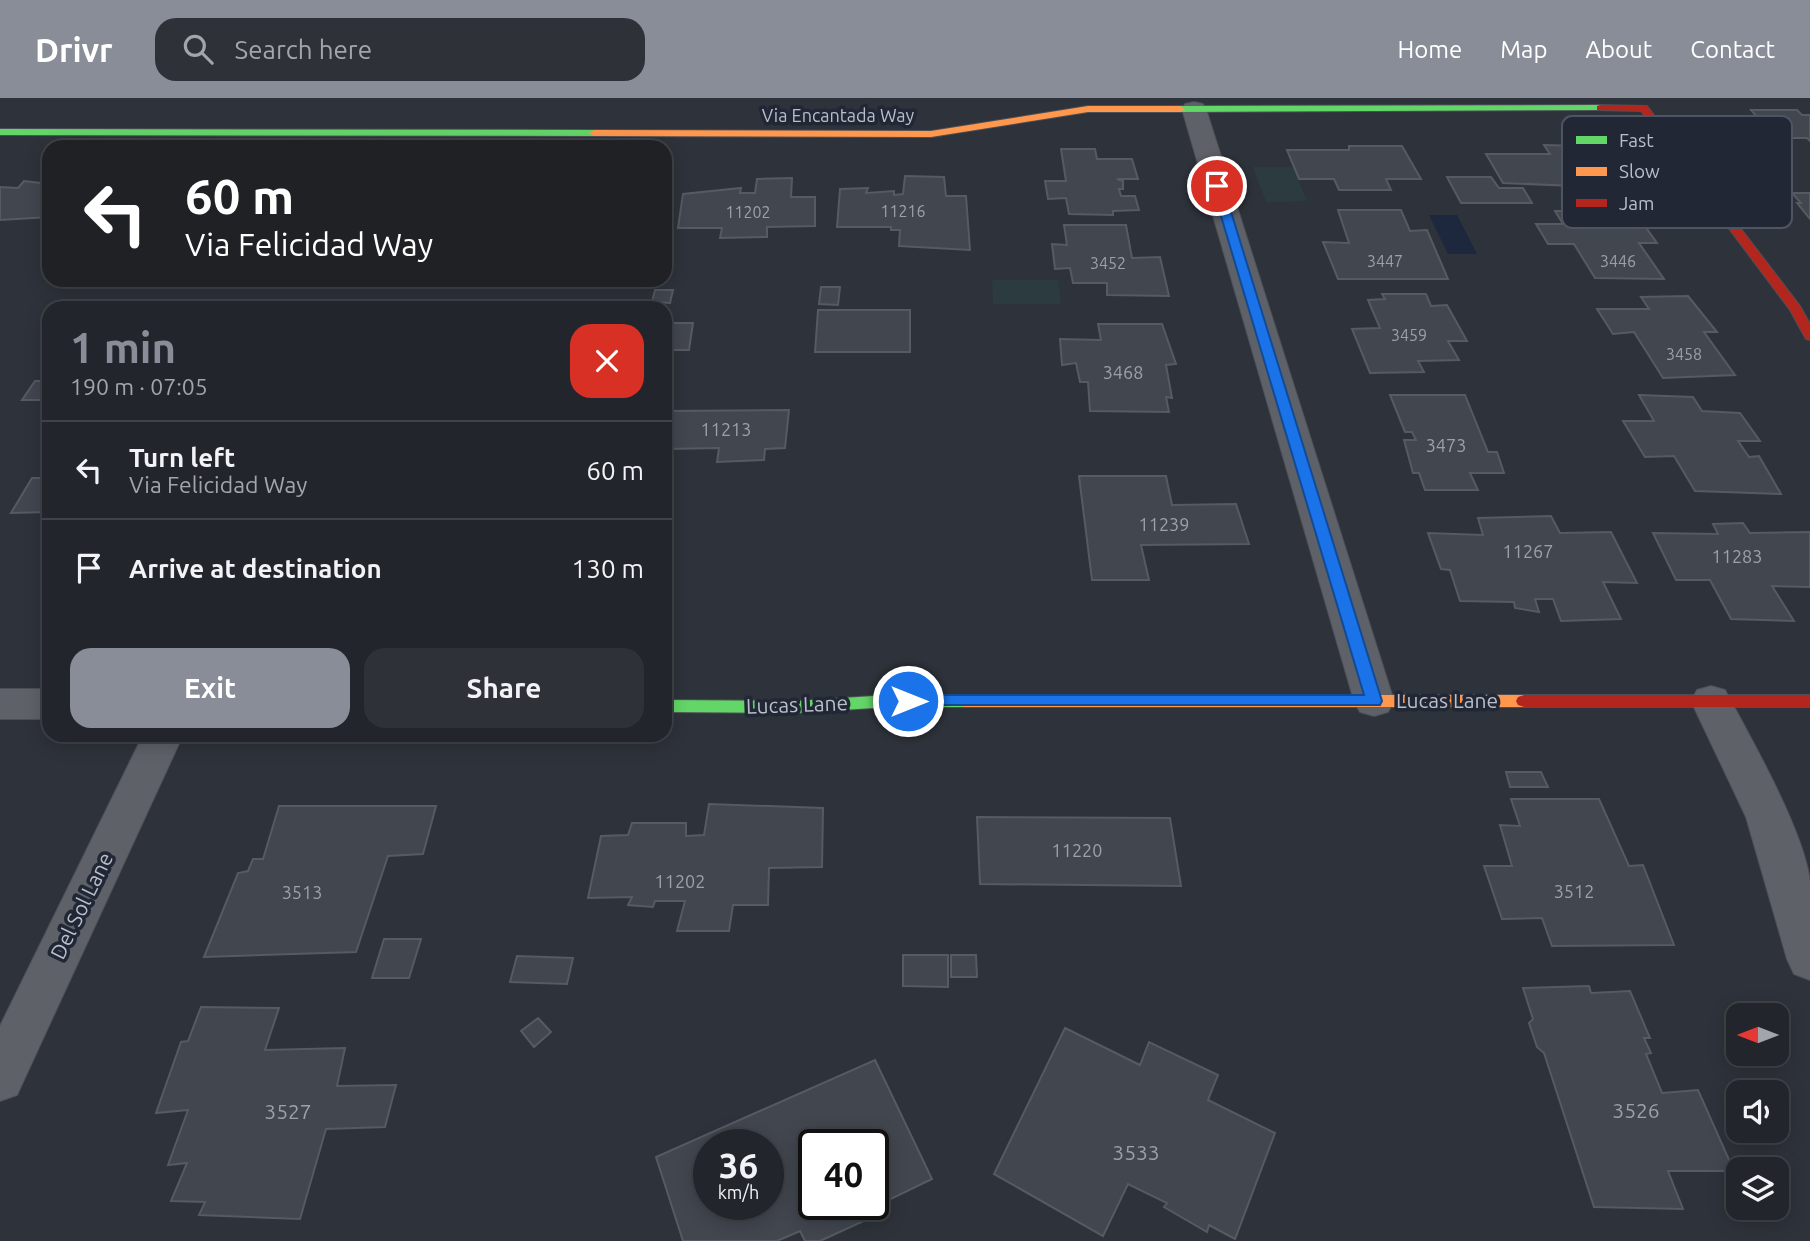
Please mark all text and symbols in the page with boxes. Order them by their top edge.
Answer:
search box [155,18,645,81]
icon: search [179,30,217,68]
text: Drivr [35,31,113,68]
text: Search here [235,35,372,64]
text: Home [1397,36,1462,63]
text: Map [1500,36,1547,63]
text: About [1585,36,1652,63]
text: Contact [1690,36,1775,63]
street label: Via Encantada Way [762,105,915,125]
legend [1562,116,1792,228]
text: Fast [1619,129,1654,151]
pin [1187,156,1247,216]
text: Slow [1619,160,1660,182]
icon: arrive [1198,167,1236,205]
icon: left [70,168,161,259]
text: 60 m [185,168,294,223]
text: Jam [1619,192,1655,214]
house number: 11216 [880,202,926,220]
house number: 11202 [725,203,771,221]
text: Via Felicidad Way [185,226,433,262]
house number: 3447 [1367,252,1403,270]
house number: 3446 [1600,252,1636,270]
house number: 3452 [1090,254,1126,272]
text: 1 min [70,324,176,371]
button: close [570,324,644,398]
house number: 3459 [1391,326,1427,344]
house number: 3458 [1666,345,1702,363]
house number: 3468 [1103,362,1143,382]
text: 190 m · 07:05 [70,374,208,399]
house number: 11213 [701,419,751,439]
house number: 3473 [1426,435,1466,455]
text: Turn left [129,443,235,472]
icon: left [70,451,108,489]
text: 60 m [586,456,644,485]
text: Via Felicidad Way [129,472,307,497]
house number: 11239 [1139,514,1189,534]
house number: 11267 [1503,541,1553,561]
house number: 11283 [1712,546,1762,566]
icon: arrive [70,549,108,587]
text: Arrive at destination [129,554,382,583]
text: 130 m [572,554,644,583]
button: Exit [70,648,350,728]
button: Share [364,648,644,728]
position arrow [871,664,945,738]
street label: Lucas Lane [1396,688,1498,712]
street label: Lucas Lane [745,690,848,718]
house number: 11220 [1052,840,1102,860]
street label: Del Sol Lane [45,848,117,963]
house number: 11202 [655,871,705,891]
house number: 3512 [1554,881,1594,901]
house number: 3513 [282,882,322,902]
north arrow [1726,1003,1788,1066]
map controls [1726,1003,1789,1220]
button: sound [1726,1080,1789,1143]
house number: 3526 [1612,1098,1660,1122]
house number: 3527 [264,1099,312,1123]
speed limit sign: 40 [798,1129,889,1220]
house number: 3533 [1112,1140,1160,1164]
text: 36 [719,1145,758,1185]
button: layers [1726,1157,1789,1220]
text: km/h [718,1182,759,1202]

